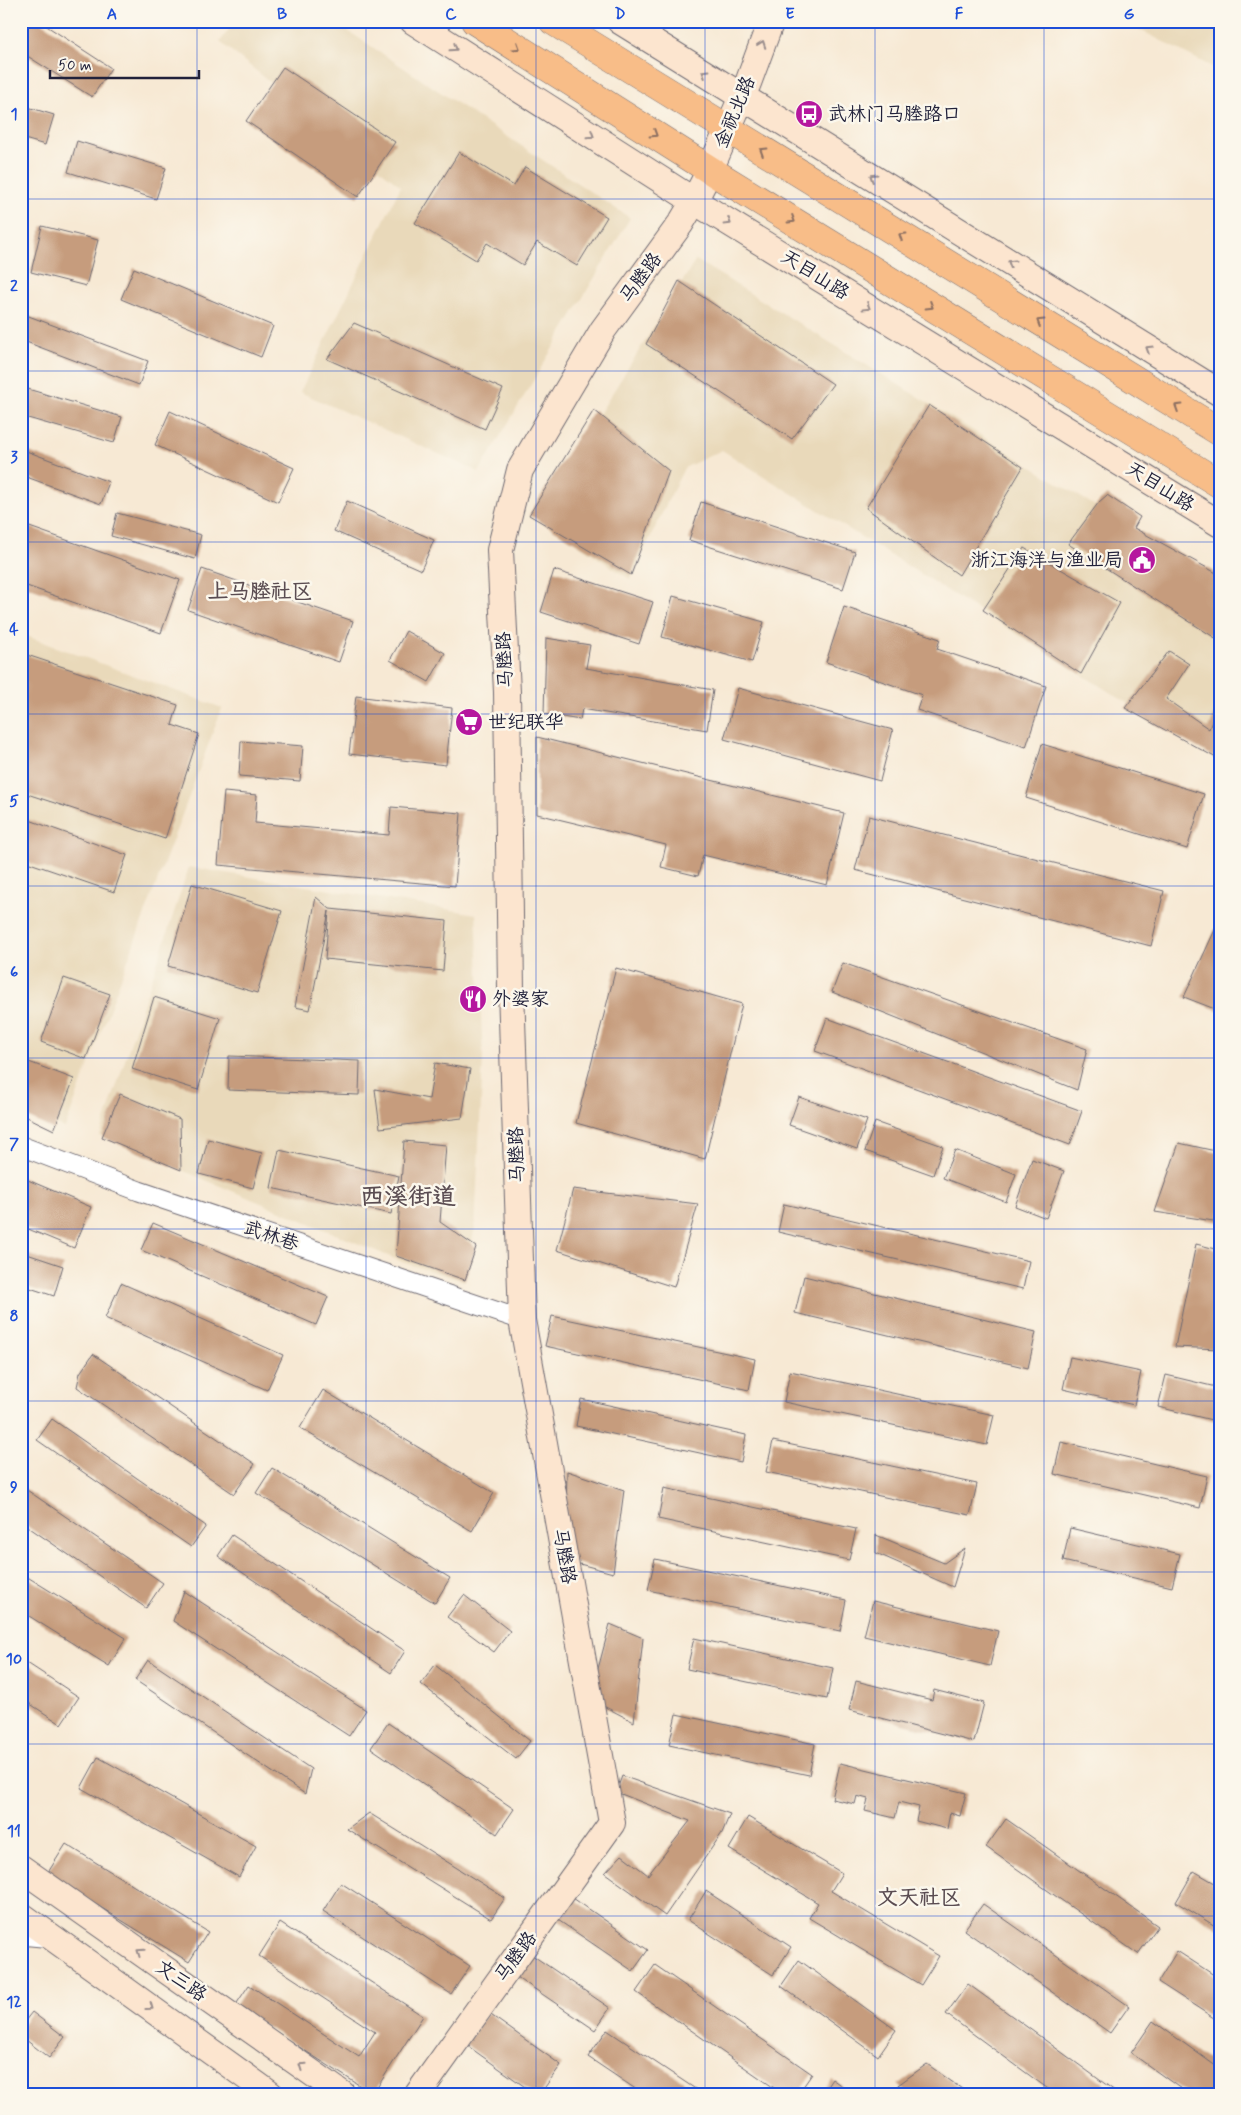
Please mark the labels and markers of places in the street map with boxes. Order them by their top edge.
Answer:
bus stop icon: 武林门马塍路口 [794,99,824,129]
place label: 武林门马塍路口 [828,102,961,127]
public building icon: 浙江海洋与渔业局 [1127,545,1157,575]
place label: 浙江海洋与渔业局 [971,548,1123,573]
supermarket icon: 世纪联华 [454,707,484,737]
place label: 世纪联华 [488,710,564,735]
restaurant icon: 外婆家 [458,984,488,1014]
place label: 外婆家 [492,987,549,1012]

